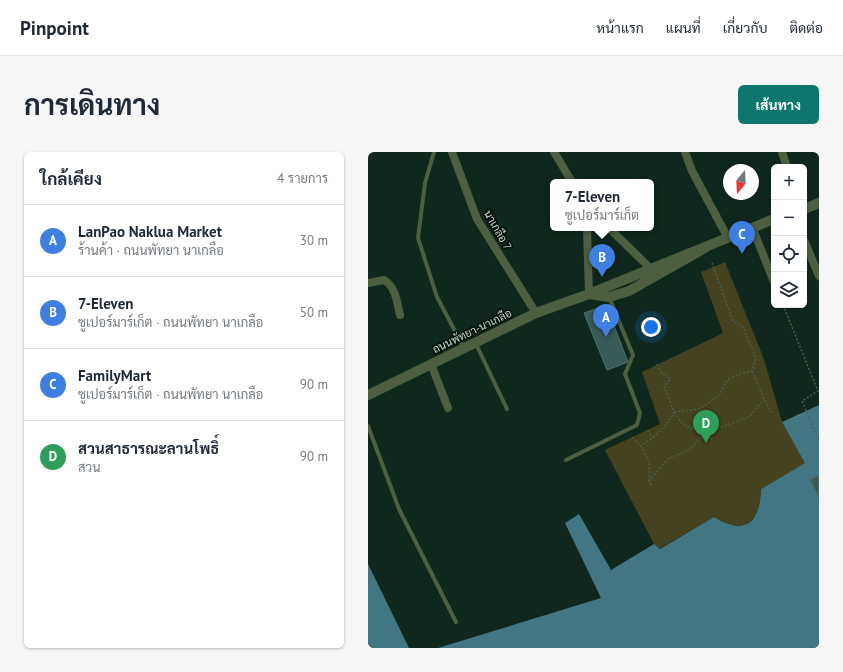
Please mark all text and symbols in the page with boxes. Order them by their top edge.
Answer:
text: Pinpoint [20,16,89,40]
text: หน้าแรก [596,19,644,37]
text: แผนที่ [666,19,701,37]
text: เกี่ยวกับ [723,19,767,37]
text: ติดต่อ [789,19,823,37]
button: เส้นทาง [738,85,819,124]
text: การเดินทาง [24,86,160,123]
north arrow [723,164,759,200]
map controls [771,164,807,308]
button: + [771,164,807,200]
text: ใกล้เคียง [40,168,102,190]
text: 4 รายการ [277,170,328,187]
popup [550,179,654,231]
text: 7-Eleven [565,187,620,206]
button: − [771,200,807,236]
text: ซูเปอร์มาร์เก็ต [565,207,639,224]
street label: นาเกลือ 7 [481,208,515,252]
pin: C [729,221,755,254]
text: LanPao Naklua Market [78,222,222,241]
text: A [49,232,57,249]
text: 30 m [300,232,328,249]
button: locate [771,236,807,272]
text: ร้านค้า · ถนนพัทยา นาเกลือ [78,242,224,259]
pin: B [589,244,615,277]
button: layers [771,272,807,308]
text: 7-Eleven [78,294,133,313]
text: B [49,304,57,321]
text: 50 m [300,304,328,321]
pin: A [593,304,619,337]
street label: ถนนพัทยา-นาเกลือ [430,306,514,356]
text: ซูเปอร์มาร์เก็ต · ถนนพัทยา นาเกลือ [78,314,263,331]
your location [641,317,661,337]
text: FamilyMart [78,366,151,385]
text: C [49,376,57,393]
text: 90 m [300,376,328,393]
text: ซูเปอร์มาร์เก็ต · ถนนพัทยา นาเกลือ [78,386,263,403]
pin: D [693,410,719,443]
text: สวนสาธารณะลานโพธิ์ [78,439,219,458]
text: D [49,448,57,465]
text: 90 m [300,448,328,465]
text: สวน [78,459,100,476]

